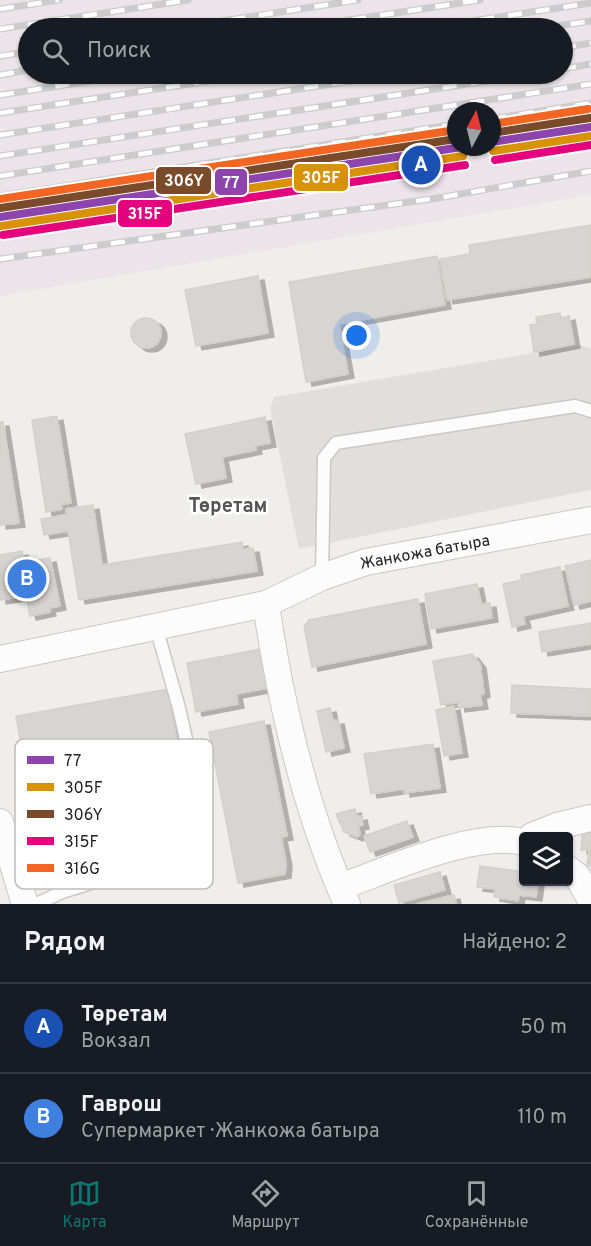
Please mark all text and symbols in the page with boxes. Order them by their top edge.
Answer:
search box [18,18,573,84]
icon: search [39,35,72,68]
text: Поиск [87,38,151,65]
north arrow [447,102,501,156]
pin: A [402,142,440,188]
line badge: 305F [293,163,349,192]
line badge: 306Y [155,166,212,195]
line badge: 77 [214,168,248,196]
text: 305F [302,169,340,189]
text: 306Y [164,172,204,192]
text: 77 [222,174,240,194]
line badge: 315F [117,199,173,228]
text: 315F [128,205,162,225]
your location [342,321,371,350]
district label: Төретам [189,494,267,520]
street label: Жанкожа батыра [358,531,492,575]
pin: B [8,556,46,602]
legend [15,739,213,889]
text: 77 [64,752,81,772]
text: 305F [64,779,103,799]
text: 306Y [64,806,103,826]
map controls [519,832,573,886]
button: layers [519,832,573,886]
text: 315F [64,833,99,853]
text: 316G [64,860,100,880]
text: Рядом [24,927,106,960]
text: Найдено: 2 [462,930,567,956]
text: Төретам [81,1002,168,1029]
text: A [36,1015,51,1041]
text: 50 m [520,1015,567,1041]
text: Вокзал [81,1029,151,1055]
text: Гаврош [81,1092,162,1119]
text: B [37,1105,50,1131]
text: 110 m [518,1105,567,1131]
text: Супермаркет · Жанкожа батыра [81,1119,380,1145]
tab: Карта [63,1177,106,1233]
tab: Маршрут [231,1177,300,1233]
tab: Сохранённые [425,1177,528,1233]

